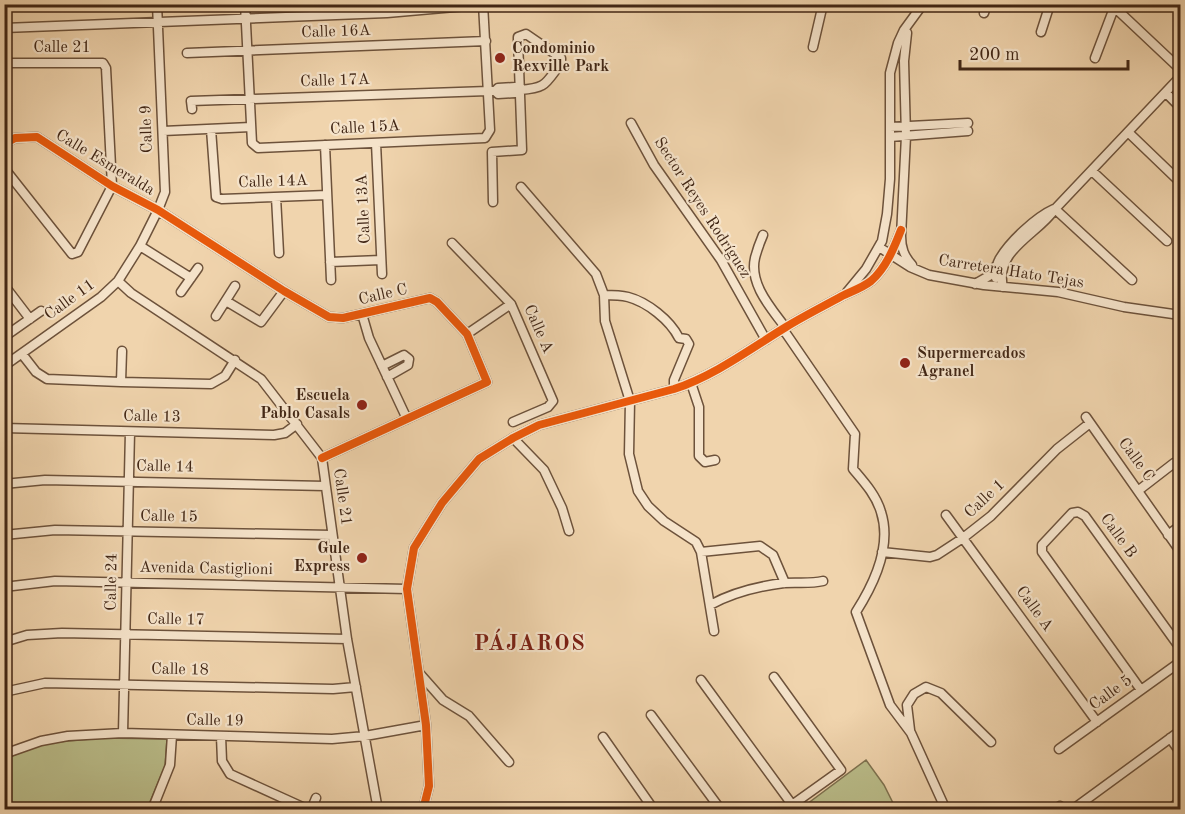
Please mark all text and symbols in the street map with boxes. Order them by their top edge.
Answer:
street label: Calle 16A [301,23,371,41]
scale bar [960,33,1128,71]
street label: Calle 21 [33,40,91,56]
place label: Condominio Rexville Park [512,41,609,75]
text: 200 m [969,46,1020,64]
marker: Condominio Rexville Park [493,51,507,65]
street label: Calle 17A [300,72,370,90]
street label: Calle 9 [138,105,156,153]
street label: Calle 15A [330,118,400,138]
street label: Calle Esmeralda [53,127,157,199]
street label: Sector Reyes Rodríguez [651,135,753,281]
street label: Calle 14A [238,173,308,191]
street label: Calle 13A [354,174,374,244]
street label: Carretera Hato Tejas [937,253,1085,291]
street label: Calle 11 [42,277,98,323]
street label: Calle C [357,282,409,308]
street label: Calle A [520,302,556,356]
place label: Supermercados Agranel [917,346,1026,380]
marker: Supermercados Agranel [898,356,912,370]
place label: Escuela Pablo Casals [260,388,350,422]
marker: Escuela Pablo Casals [355,398,369,412]
street label: Calle 13 [123,408,181,426]
street label: Calle C [1115,435,1157,485]
street label: Calle 14 [136,458,194,476]
street label: Calle 21 [330,467,354,527]
street label: Calle 1 [962,477,1008,521]
street label: Calle 15 [140,508,198,526]
street label: Calle B [1097,511,1139,561]
place label: Gule Express [294,541,350,575]
marker: Gule Express [355,551,369,565]
street label: Calle 24 [103,553,121,611]
street label: Avenida Castiglioni [139,560,273,578]
street label: Calle A [1012,584,1056,634]
street label: Calle 17 [147,611,205,629]
district label: PÁJAROS [474,628,586,655]
street label: Calle 18 [151,661,209,679]
street label: Calle 5 [1087,672,1135,714]
street label: Calle 19 [186,712,244,730]

